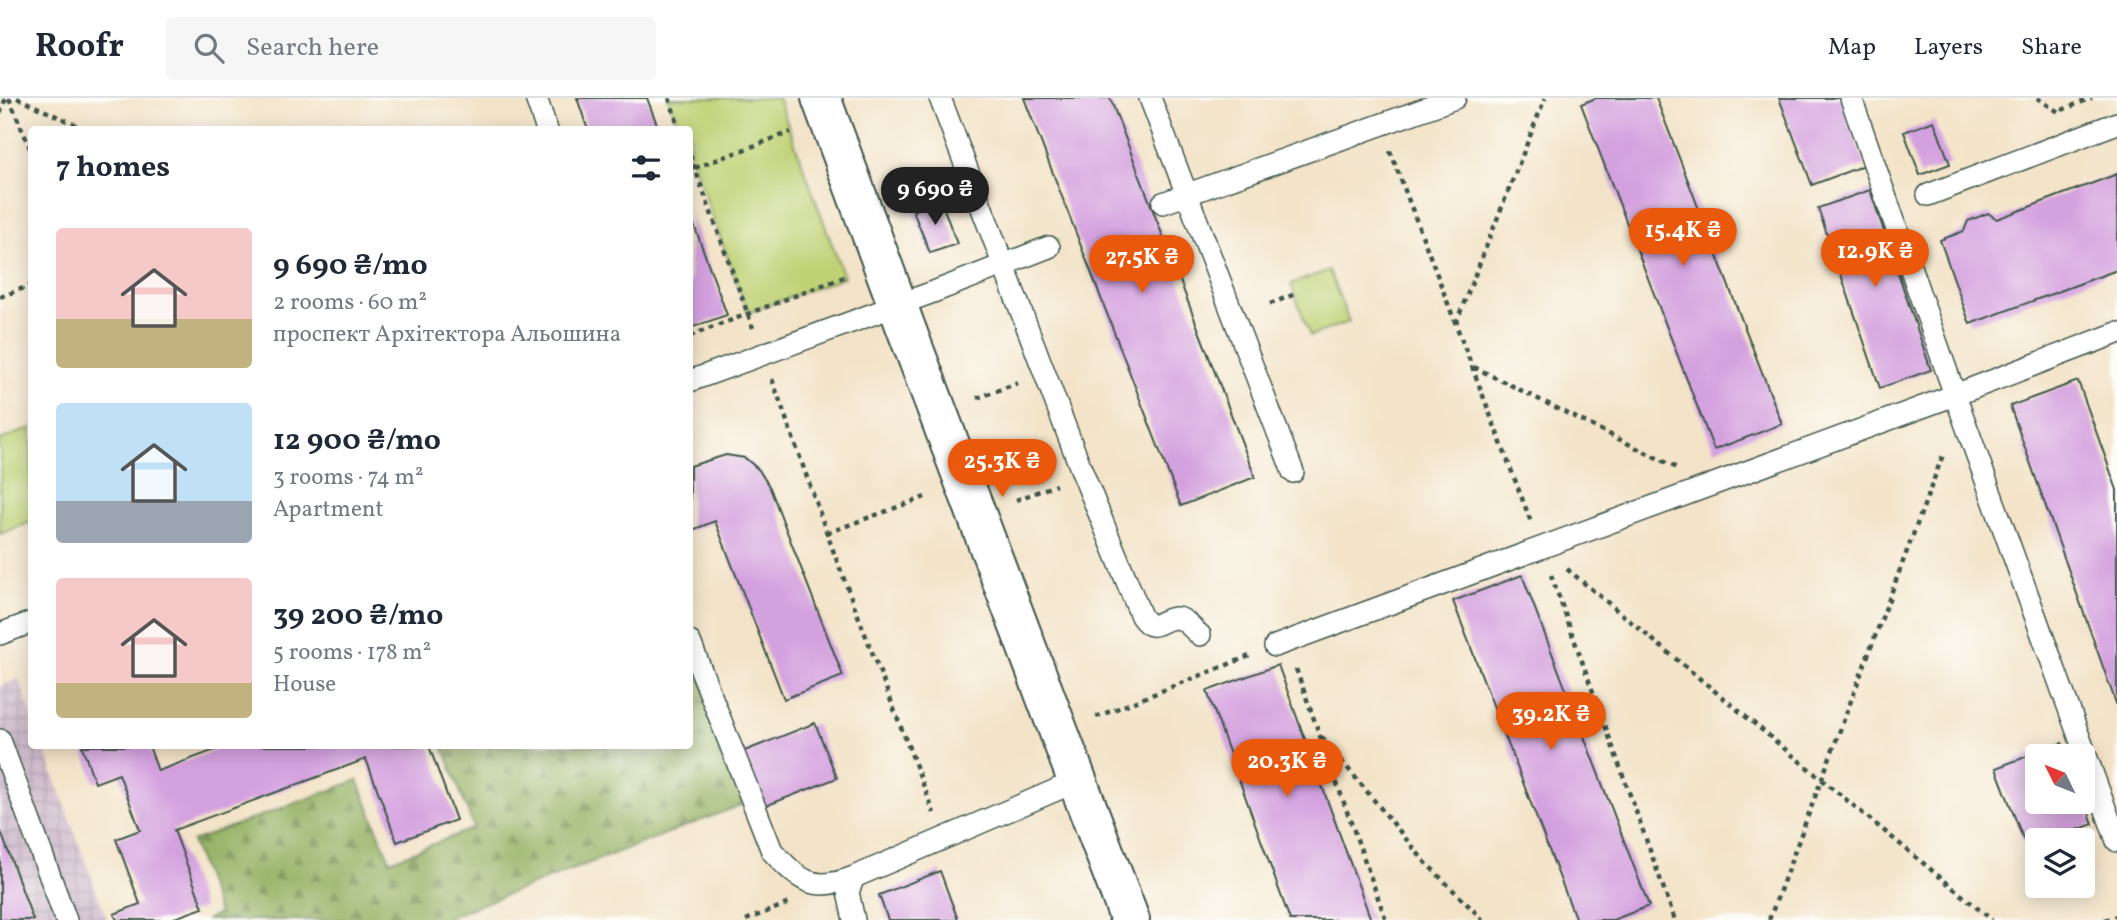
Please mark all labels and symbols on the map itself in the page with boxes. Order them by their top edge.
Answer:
pin: 9 690 ₴ [870,167,1000,227]
pin: 15.4K ₴ [1618,208,1748,268]
pin: 12.9K ₴ [1810,230,1940,289]
pin: 27.5K ₴ [1077,236,1207,295]
pin: 25.3K ₴ [937,440,1067,499]
pin: 39.2K ₴ [1486,692,1616,752]
pin: 20.3K ₴ [1222,740,1352,799]
north arrow [2025,744,2095,814]

